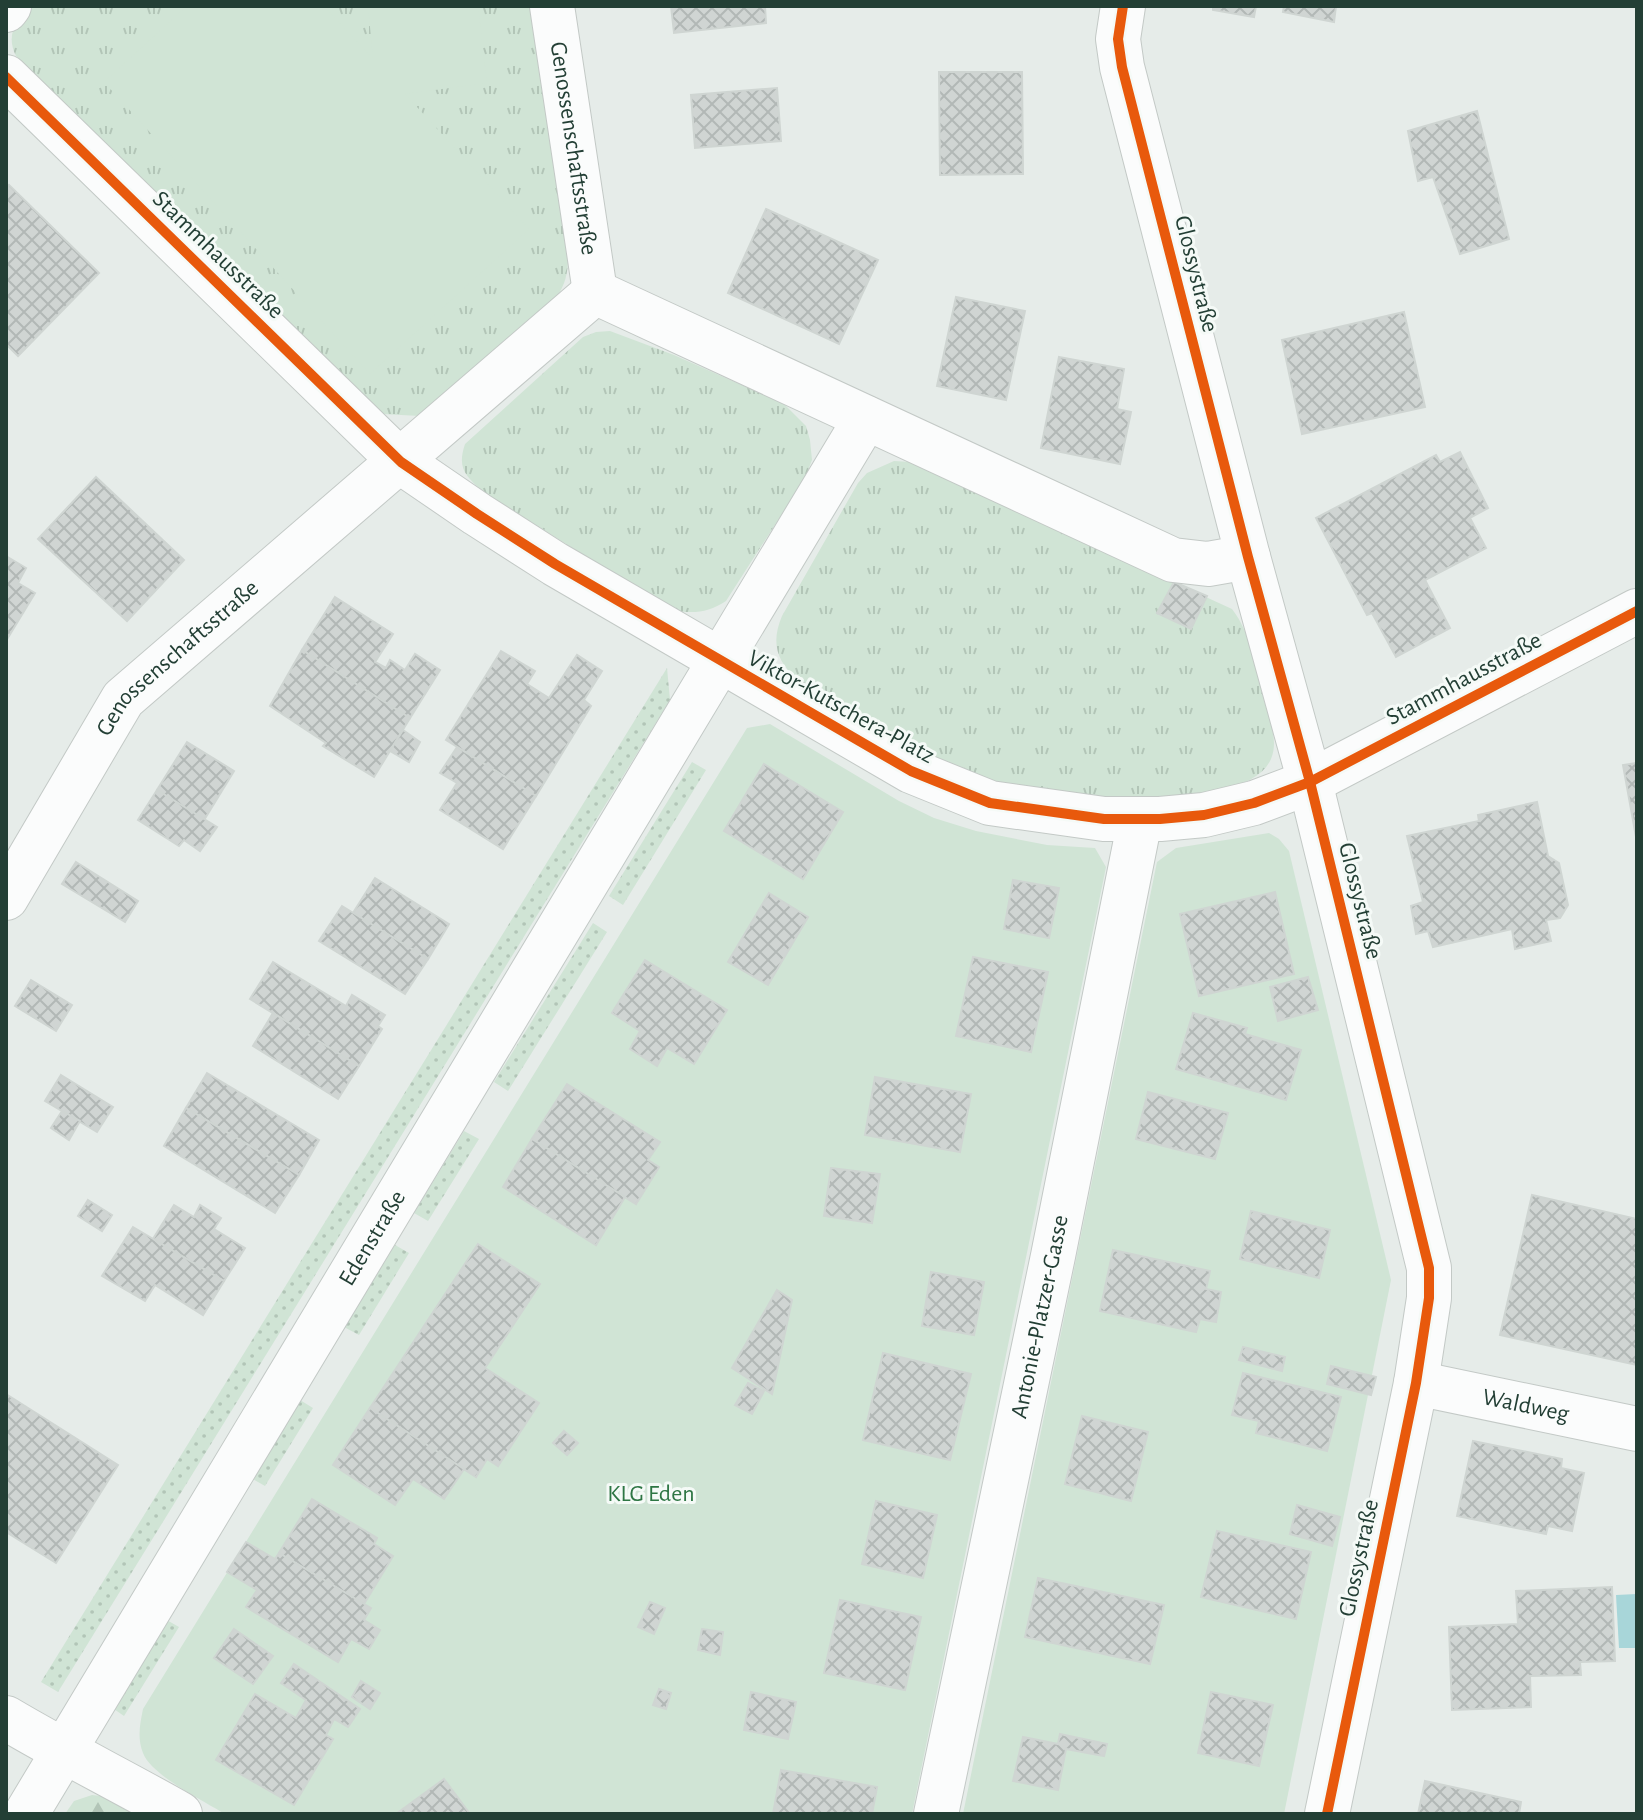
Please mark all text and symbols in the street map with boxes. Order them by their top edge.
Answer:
street label: Genossenschaftsstraße [546,40,601,257]
street label: Stammhausstraße [148,187,288,323]
street label: Glossystraße [1170,213,1222,335]
street label: Genossenschaftsstraße [92,576,263,740]
street label: Stammhausstraße [1382,628,1546,730]
street label: Viktor-Kutschera-Platz [744,646,938,768]
street label: Glossystraße [1334,840,1386,962]
street label: Edenstraße [335,1186,410,1290]
street label: Antonie-Platzer-Gasse [1007,1213,1073,1421]
street label: Waldweg [1480,1385,1571,1427]
park label: KLG Eden [607,1482,695,1506]
street label: Glossystraße [1335,1497,1383,1619]

